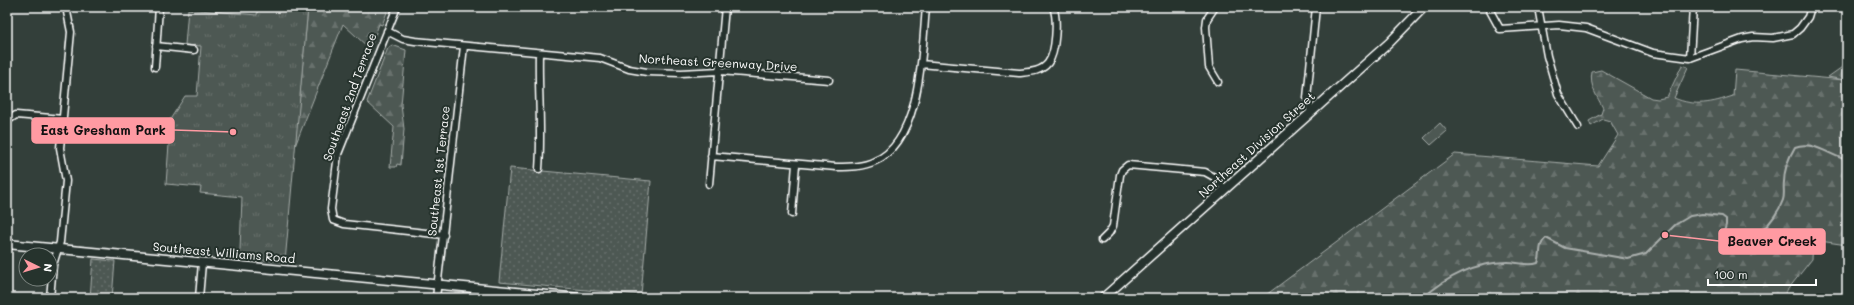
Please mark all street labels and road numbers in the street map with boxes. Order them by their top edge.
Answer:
street label: Southeast 2nd Terrace [318,30,380,163]
street label: Northeast Greenway Drive [638,50,798,74]
street label: Northeast Division Street [1195,88,1318,201]
street label: Southeast 1st Terrace [423,105,453,237]
street label: Southeast Williams Road [152,238,296,266]

